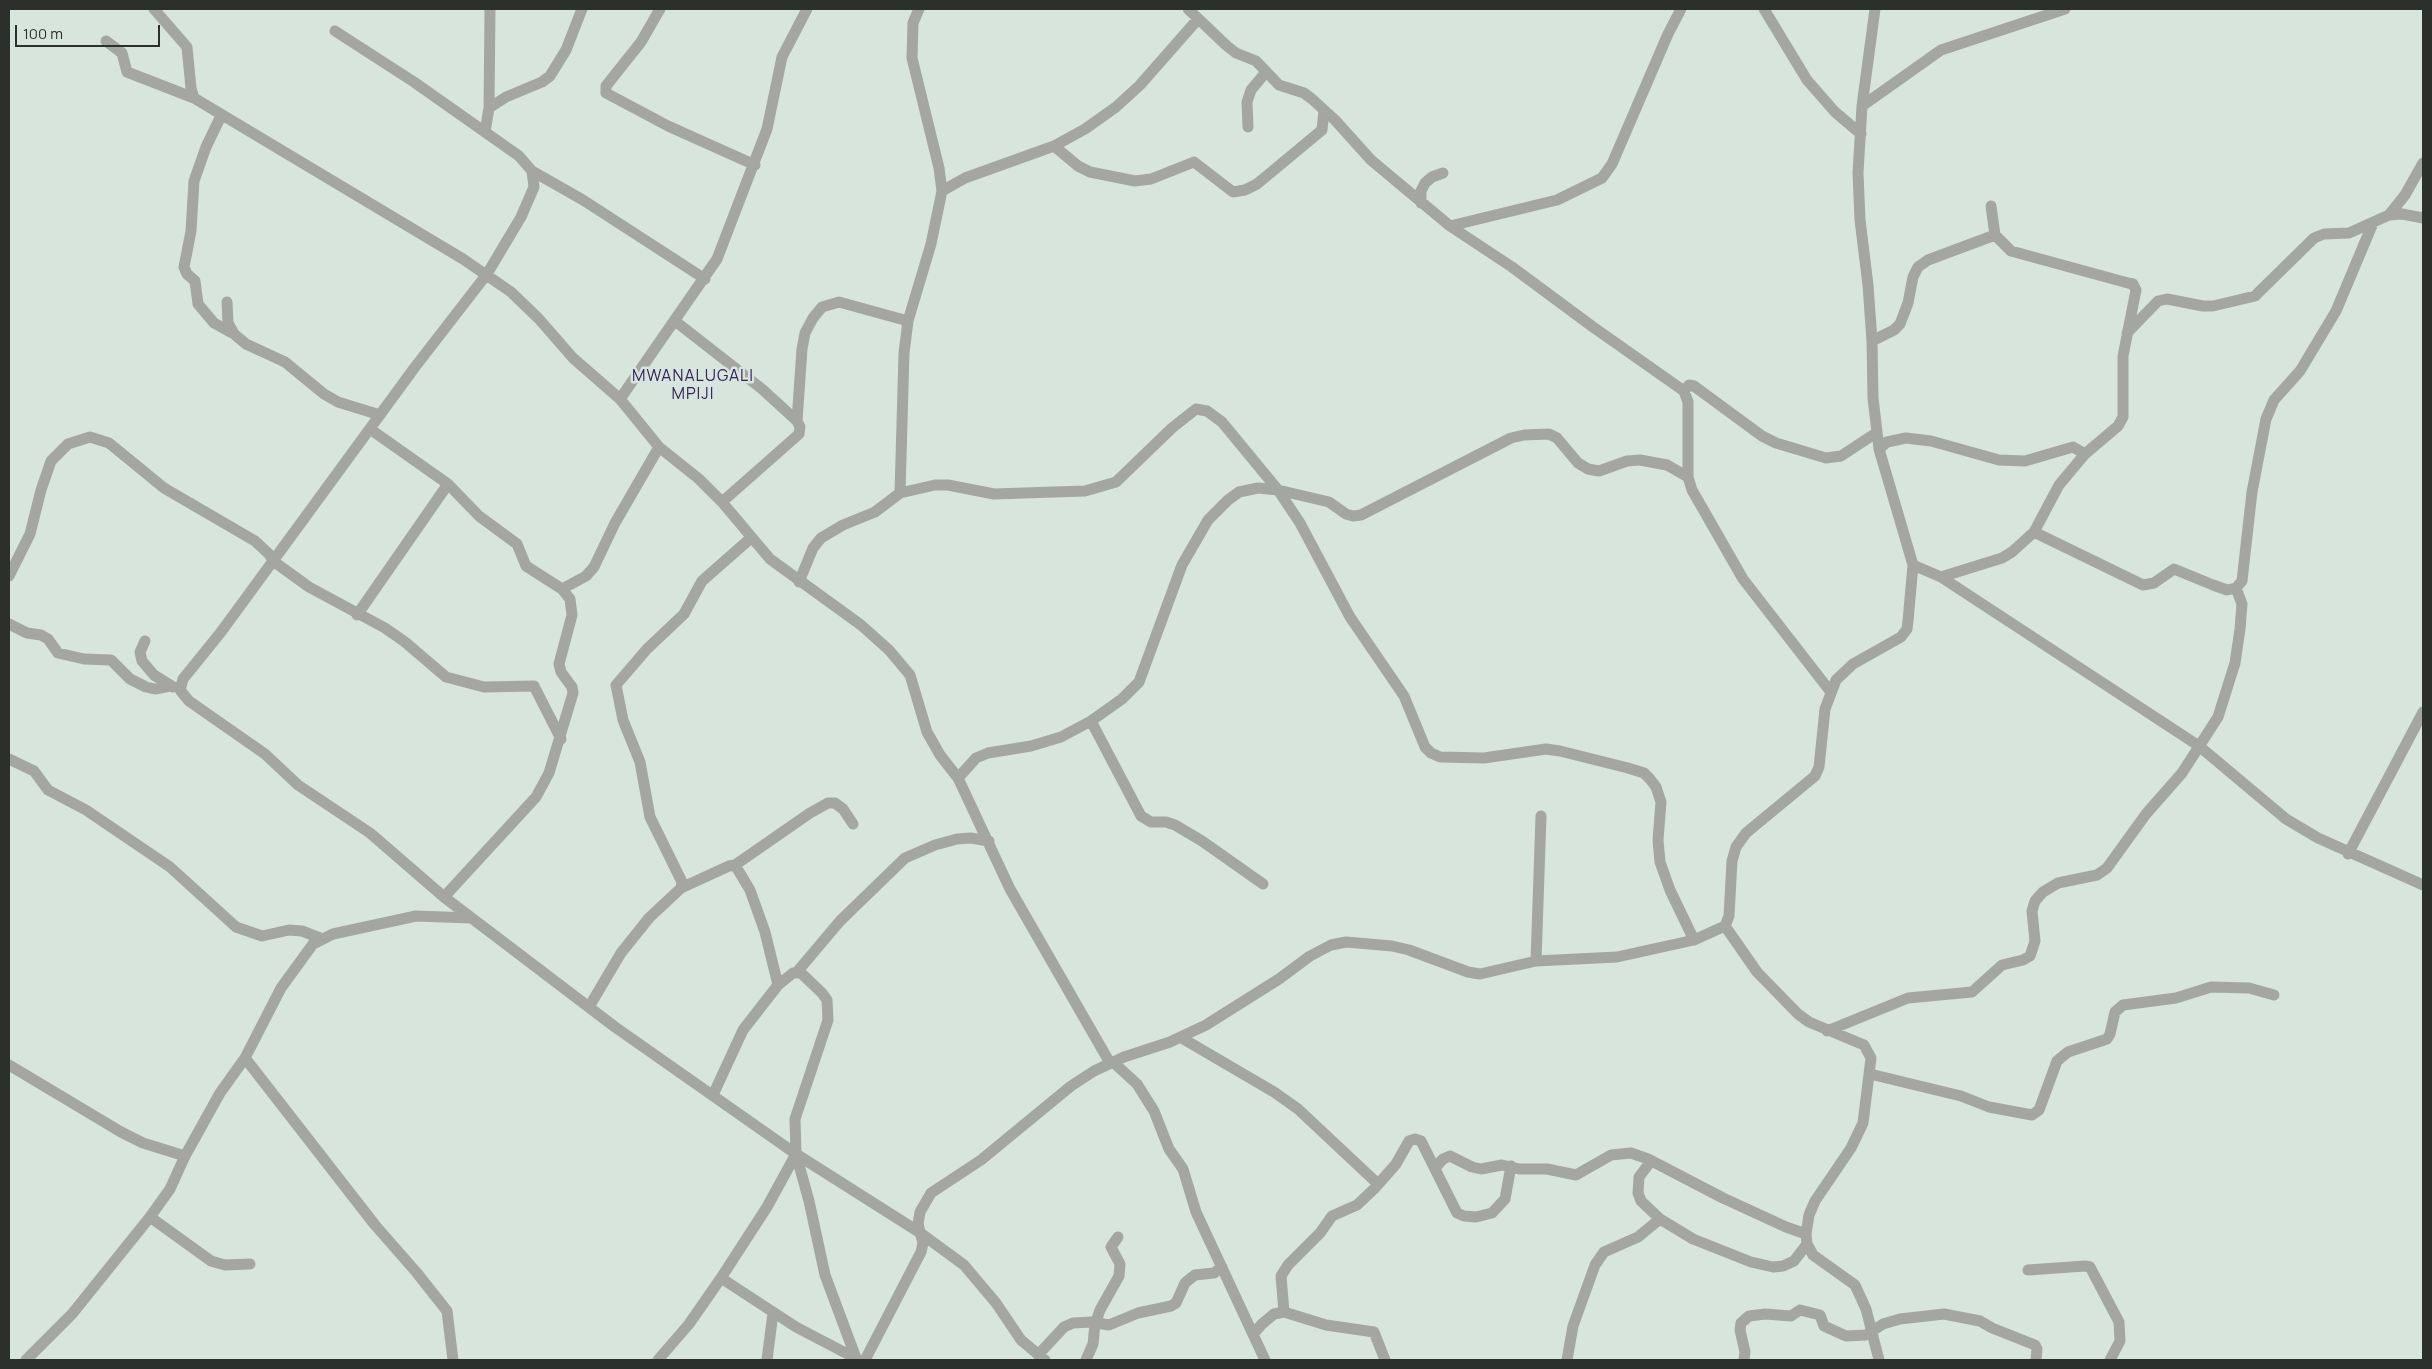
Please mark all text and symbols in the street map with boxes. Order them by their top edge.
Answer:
scale bar [18,15,162,47]
text: 100 m [23,23,63,44]
district label: MWANALUGALI MPIJI [631,367,755,405]

